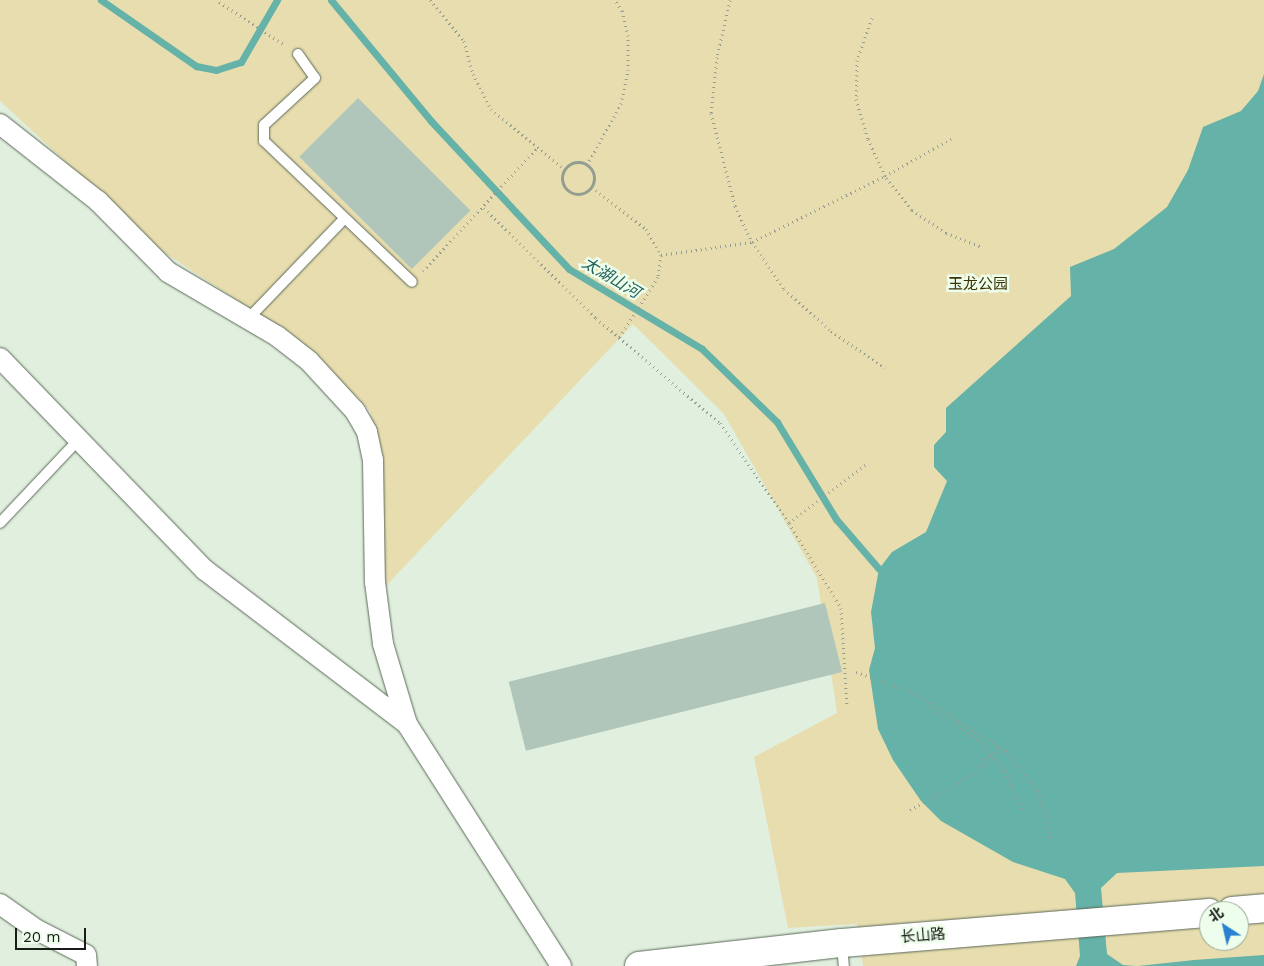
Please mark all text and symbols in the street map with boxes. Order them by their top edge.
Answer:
water label: 太湖山河 [579,253,643,303]
park label: 玉龙公园 [948,276,1008,294]
north arrow [1199,901,1249,951]
text: 北 [1206,904,1226,925]
scale bar [18,918,89,950]
street label: 长山路 [900,925,946,947]
text: 20 m [23,928,61,946]

